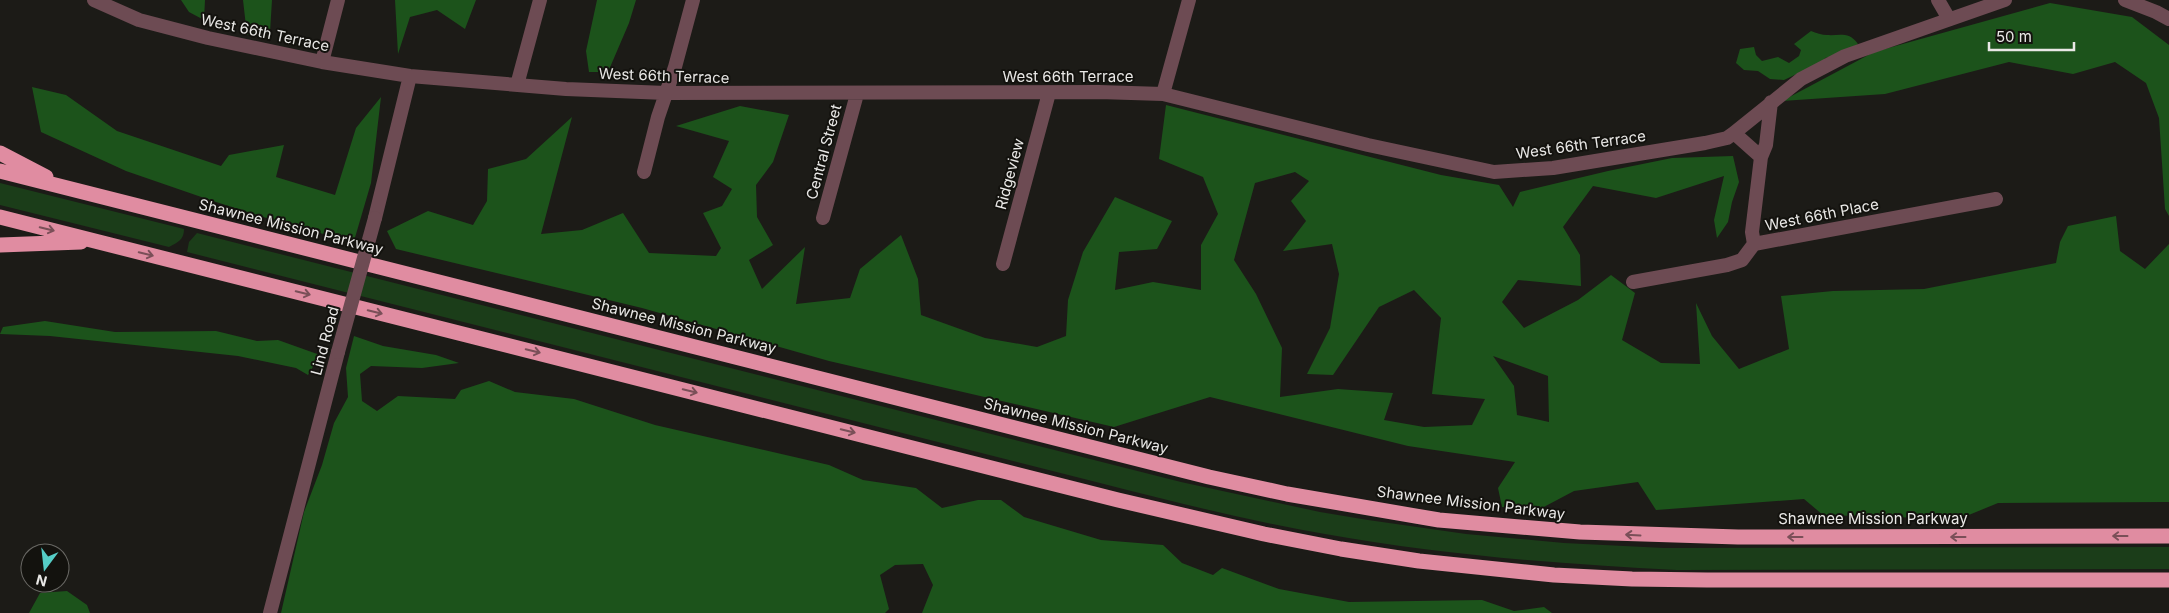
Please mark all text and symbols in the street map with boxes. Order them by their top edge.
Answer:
street label: West 66th Terrace [199,10,331,55]
scale bar [1989,20,2074,52]
text: 50 m [1996,27,2032,46]
street label: West 66th Terrace [598,64,730,87]
street label: West 66th Terrace [1003,67,1133,86]
street label: Central Street [802,102,845,202]
street label: West 66th Terrace [1515,126,1647,163]
street label: Ridgeview [991,136,1028,212]
street label: Shawnee Mission Parkway [197,194,386,259]
street label: West 66th Place [1763,194,1880,235]
one-way arrow [39,225,55,234]
one-way arrow [137,250,153,259]
one-way arrow [295,289,311,299]
street label: Shawnee Mission Parkway [590,293,779,358]
street label: Lind Road [306,304,343,377]
one-way arrow [367,307,383,317]
one-way arrow [524,347,540,356]
one-way arrow [682,387,698,396]
street label: Shawnee Mission Parkway [982,393,1171,458]
one-way arrow [839,427,855,436]
street label: Shawnee Mission Parkway [1376,482,1567,524]
street label: Shawnee Mission Parkway [1778,509,1968,528]
one-way arrow [1625,530,1641,539]
one-way arrow [2113,531,2129,541]
one-way arrow [1788,532,1804,542]
one-way arrow [1950,532,1966,542]
north arrow [20,543,70,593]
text: N [34,571,49,591]

